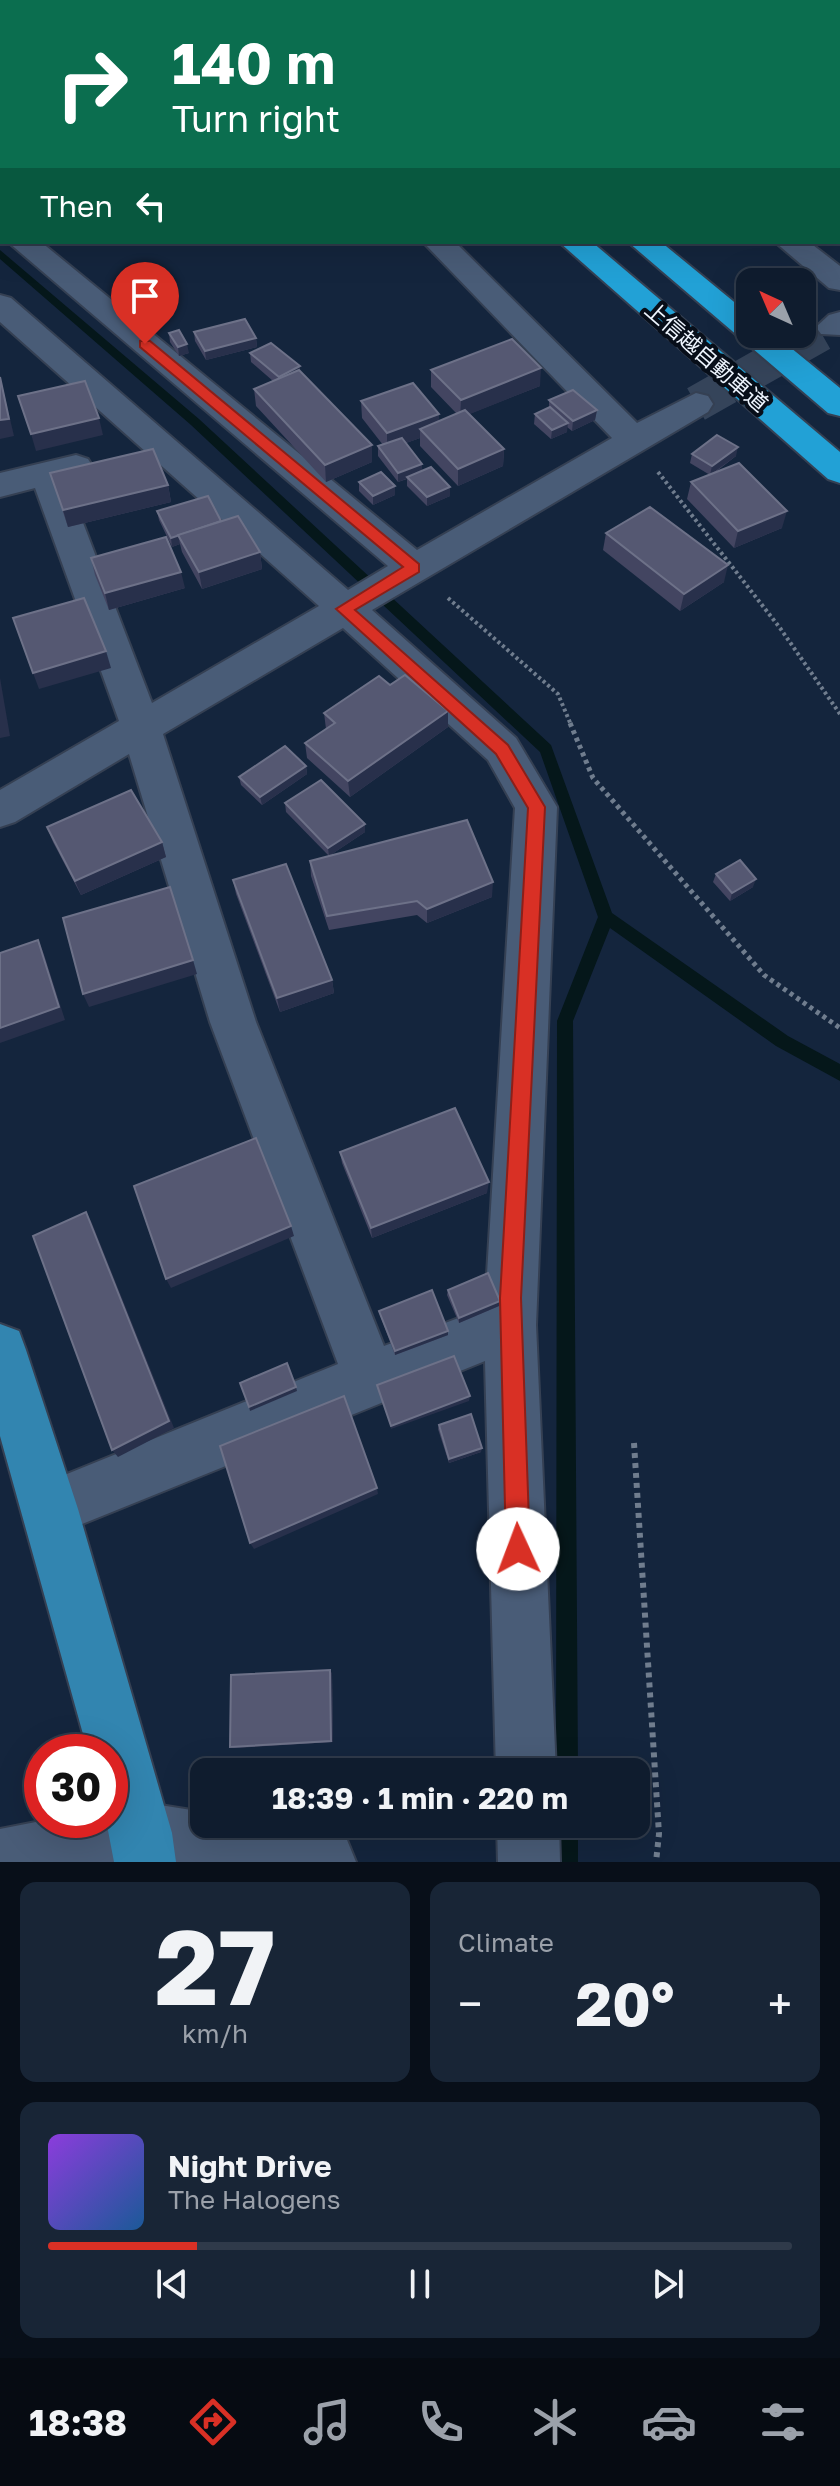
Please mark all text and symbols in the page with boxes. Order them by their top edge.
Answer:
text: 140 m [172,29,335,96]
icon: right [40,32,144,136]
text: Turn right [172,97,340,140]
icon: left [129,184,173,228]
text: Then [40,188,113,224]
pin [111,262,179,344]
north arrow [736,268,816,348]
map controls [736,268,816,348]
icon: arrive [123,274,167,318]
street label: 上信越自動車道 [640,295,774,417]
position arrow [476,1507,560,1591]
speed limit sign: 30 [24,1734,128,1838]
text: 18:39 · 1 min · 220 m [272,1780,568,1816]
text: 27 [155,1903,275,2028]
text: Climate [458,1927,554,1958]
text: 20° [576,1967,675,2039]
text: − [458,1977,482,2030]
text: + [768,1977,792,2030]
text: km/h [182,2018,248,2049]
text: Night Drive [168,2148,332,2184]
text: The Halogens [168,2184,341,2215]
icon: previous [150,2262,194,2306]
icon: pause [398,2262,442,2306]
icon: next [646,2262,690,2306]
icon: directions [185,2394,241,2450]
icon: music [299,2394,355,2450]
icon: phone [413,2394,469,2450]
icon: climate [527,2394,583,2450]
icon: car [641,2394,697,2450]
icon: filters [755,2394,811,2450]
text: 18:38 [29,2401,127,2444]

